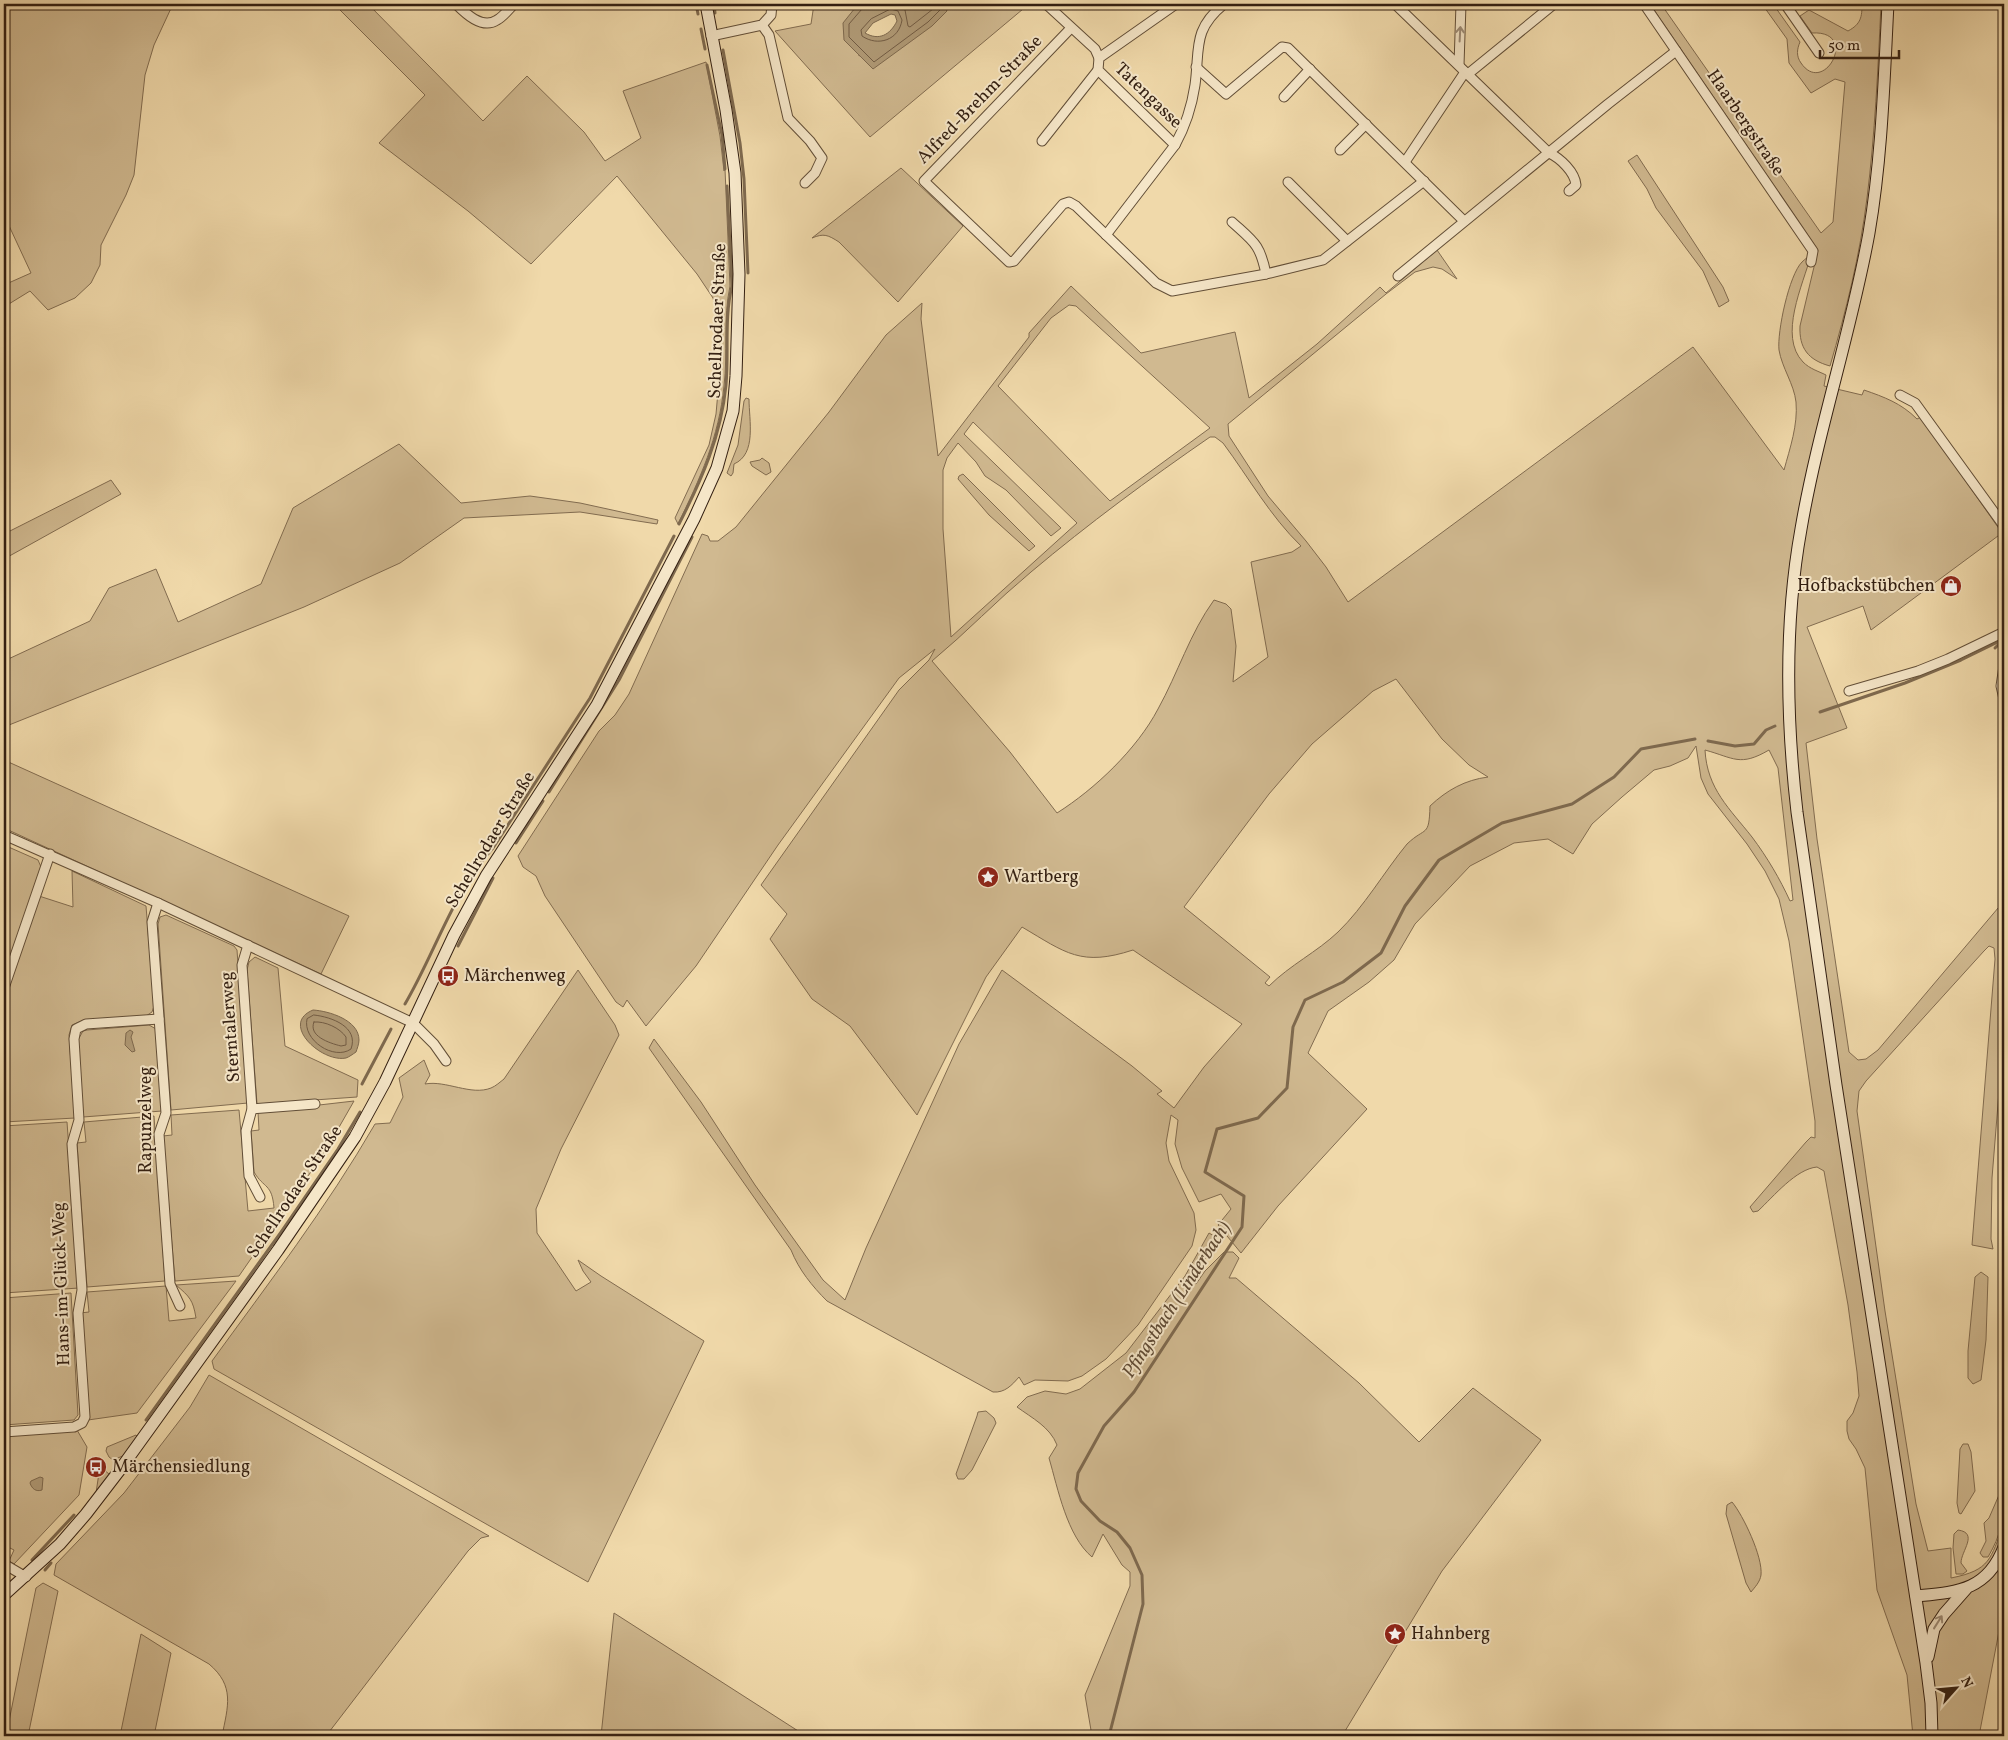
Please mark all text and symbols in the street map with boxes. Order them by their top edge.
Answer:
one-way arrow [1455,27,1465,43]
scale bar [1820,28,1899,60]
street label: Alfred-Brehm-Straße [912,30,1048,170]
text: 50 m [1828,36,1860,57]
street label: Tatengasse [1109,57,1187,135]
street label: Haarbergstraße [1700,65,1790,181]
street label: Schellrodaer Straße [703,243,733,399]
place label: Hofbackstübchen [1797,574,1935,599]
shop icon: Hofbackstübchen [1939,574,1963,598]
street label: Schellrodaer Straße [440,767,542,913]
place icon: Wartberg [976,865,1000,889]
place label: Wartberg [1004,865,1079,890]
bus stop icon: Märchenweg [436,964,460,988]
place label: Märchenweg [464,964,566,989]
street label: Sterntalerweg [215,971,247,1083]
street label: Rapunzelweg [134,1067,159,1173]
street label: Schellrodaer Straße [241,1121,349,1263]
street label: Hans-im-Glück-Weg [47,1202,77,1366]
water label: Pfingstbach (Linderbach) [1117,1216,1238,1383]
bus stop icon: Märchensiedlung [84,1455,108,1479]
place label: Märchensiedlung [112,1455,250,1480]
one-way arrow [1934,1616,1944,1630]
place icon: Hahnberg [1383,1622,1407,1646]
place label: Hahnberg [1411,1622,1490,1647]
north arrow [1930,1662,1980,1712]
text: N [1955,1674,1977,1692]

